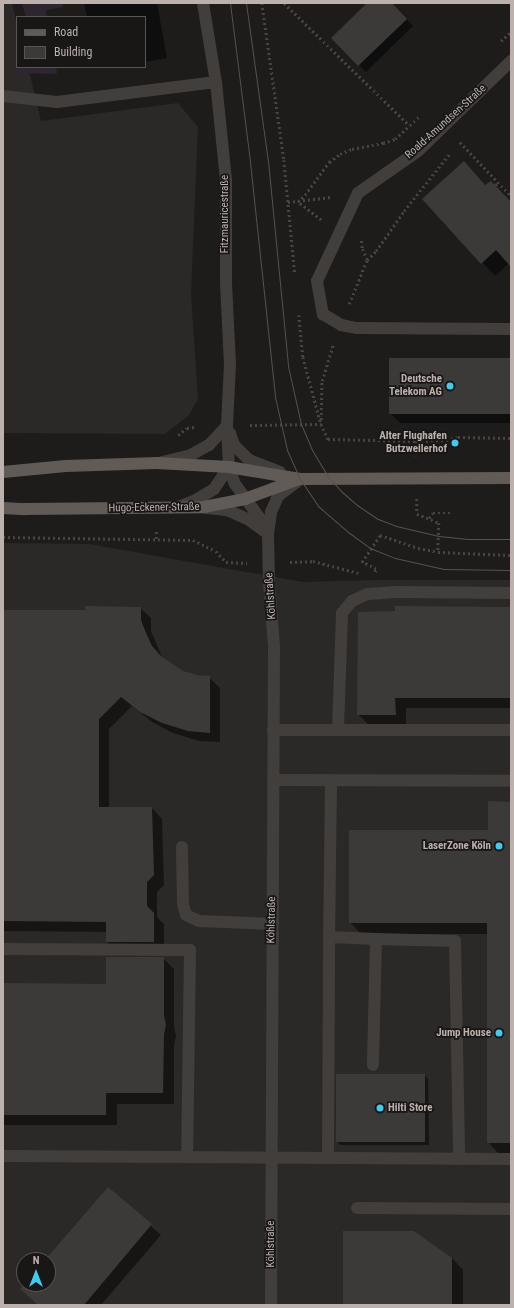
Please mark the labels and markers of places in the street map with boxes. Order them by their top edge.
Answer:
place label: Deutsche Telekom AG [389,373,442,399]
marker: Deutsche Telekom AG [445,381,455,391]
place label: Alter Flughafen Butzweilerhof [379,430,447,456]
marker: Alter Flughafen Butzweilerhof [450,438,460,448]
place label: LaserZone Köln [423,839,491,853]
marker: LaserZone Köln [494,841,504,851]
place label: Jump House [436,1026,491,1040]
marker: Jump House [494,1028,504,1038]
place label: Hilti Store [388,1101,432,1115]
marker: Hilti Store [375,1103,385,1113]

